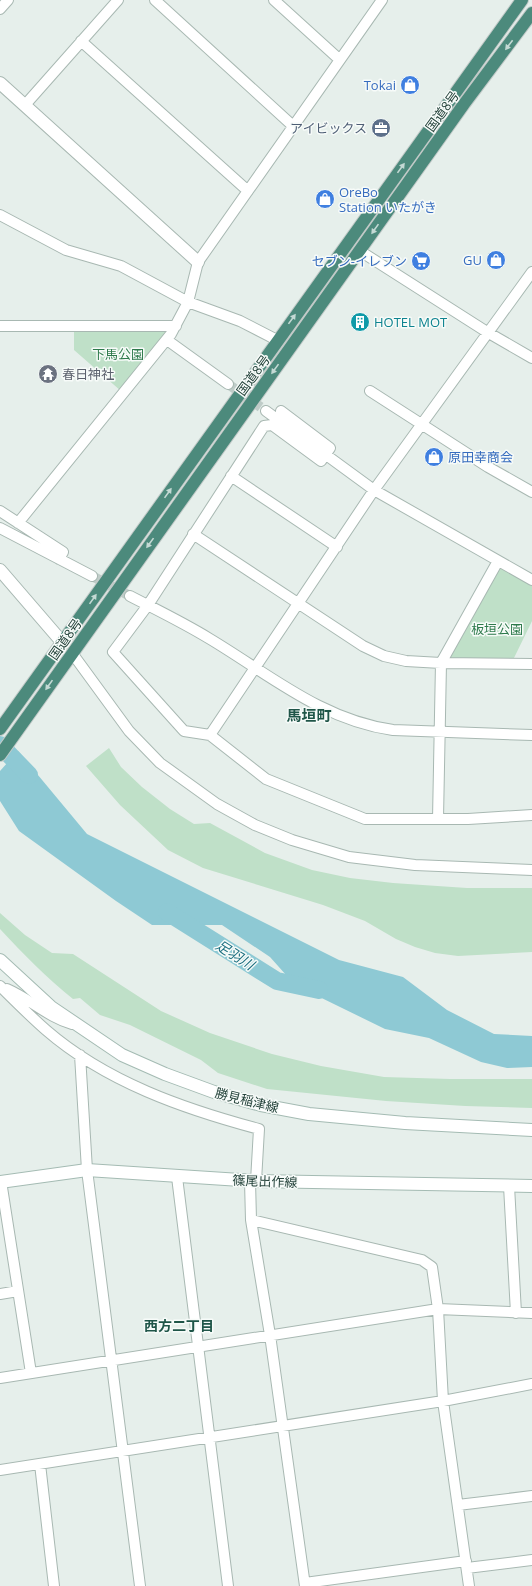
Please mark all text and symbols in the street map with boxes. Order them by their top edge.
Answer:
one-way arrow [504,39,513,50]
shop icon: Tokai [399,74,421,96]
place label: Tokai [364,76,396,94]
street label: 国道8号 [421,87,463,135]
office icon: アイビックス [370,117,392,139]
place label: アイビックス [290,119,367,137]
one-way arrow [397,162,405,173]
place label: OreBo Station いたがき [339,183,437,216]
shop icon: OreBo Station いたがき [314,188,336,210]
one-way arrow [371,224,379,235]
shop icon: GU [485,249,507,271]
supermarket icon: セブン-イレブン [410,250,432,272]
place label: GU [463,251,482,269]
place label: セブン-イレブン [312,252,407,270]
building icon: HOTEL MOT [349,311,371,333]
one-way arrow [288,313,296,324]
place label: HOTEL MOT [374,313,448,331]
park label: 下馬公園 [92,345,144,363]
street label: 国道8号 [232,351,274,399]
temple icon: 春日神社 [37,363,59,385]
one-way arrow [271,364,279,375]
place label: 春日神社 [62,365,114,383]
shop icon: 原田幸商会 [423,446,445,468]
place label: 原田幸商会 [448,448,513,466]
one-way arrow [164,488,172,498]
one-way arrow [146,538,154,548]
one-way arrow [89,594,97,604]
street label: 国道8号 [44,615,86,663]
park label: 板垣公園 [471,620,523,638]
one-way arrow [45,679,53,690]
district label: 馬垣町 [286,705,332,725]
water label: 足羽川 [212,935,260,975]
street label: 勝見稲津線 [213,1083,281,1117]
street label: 篠尾出作線 [232,1171,298,1191]
district label: 西方二丁目 [144,1316,214,1335]

